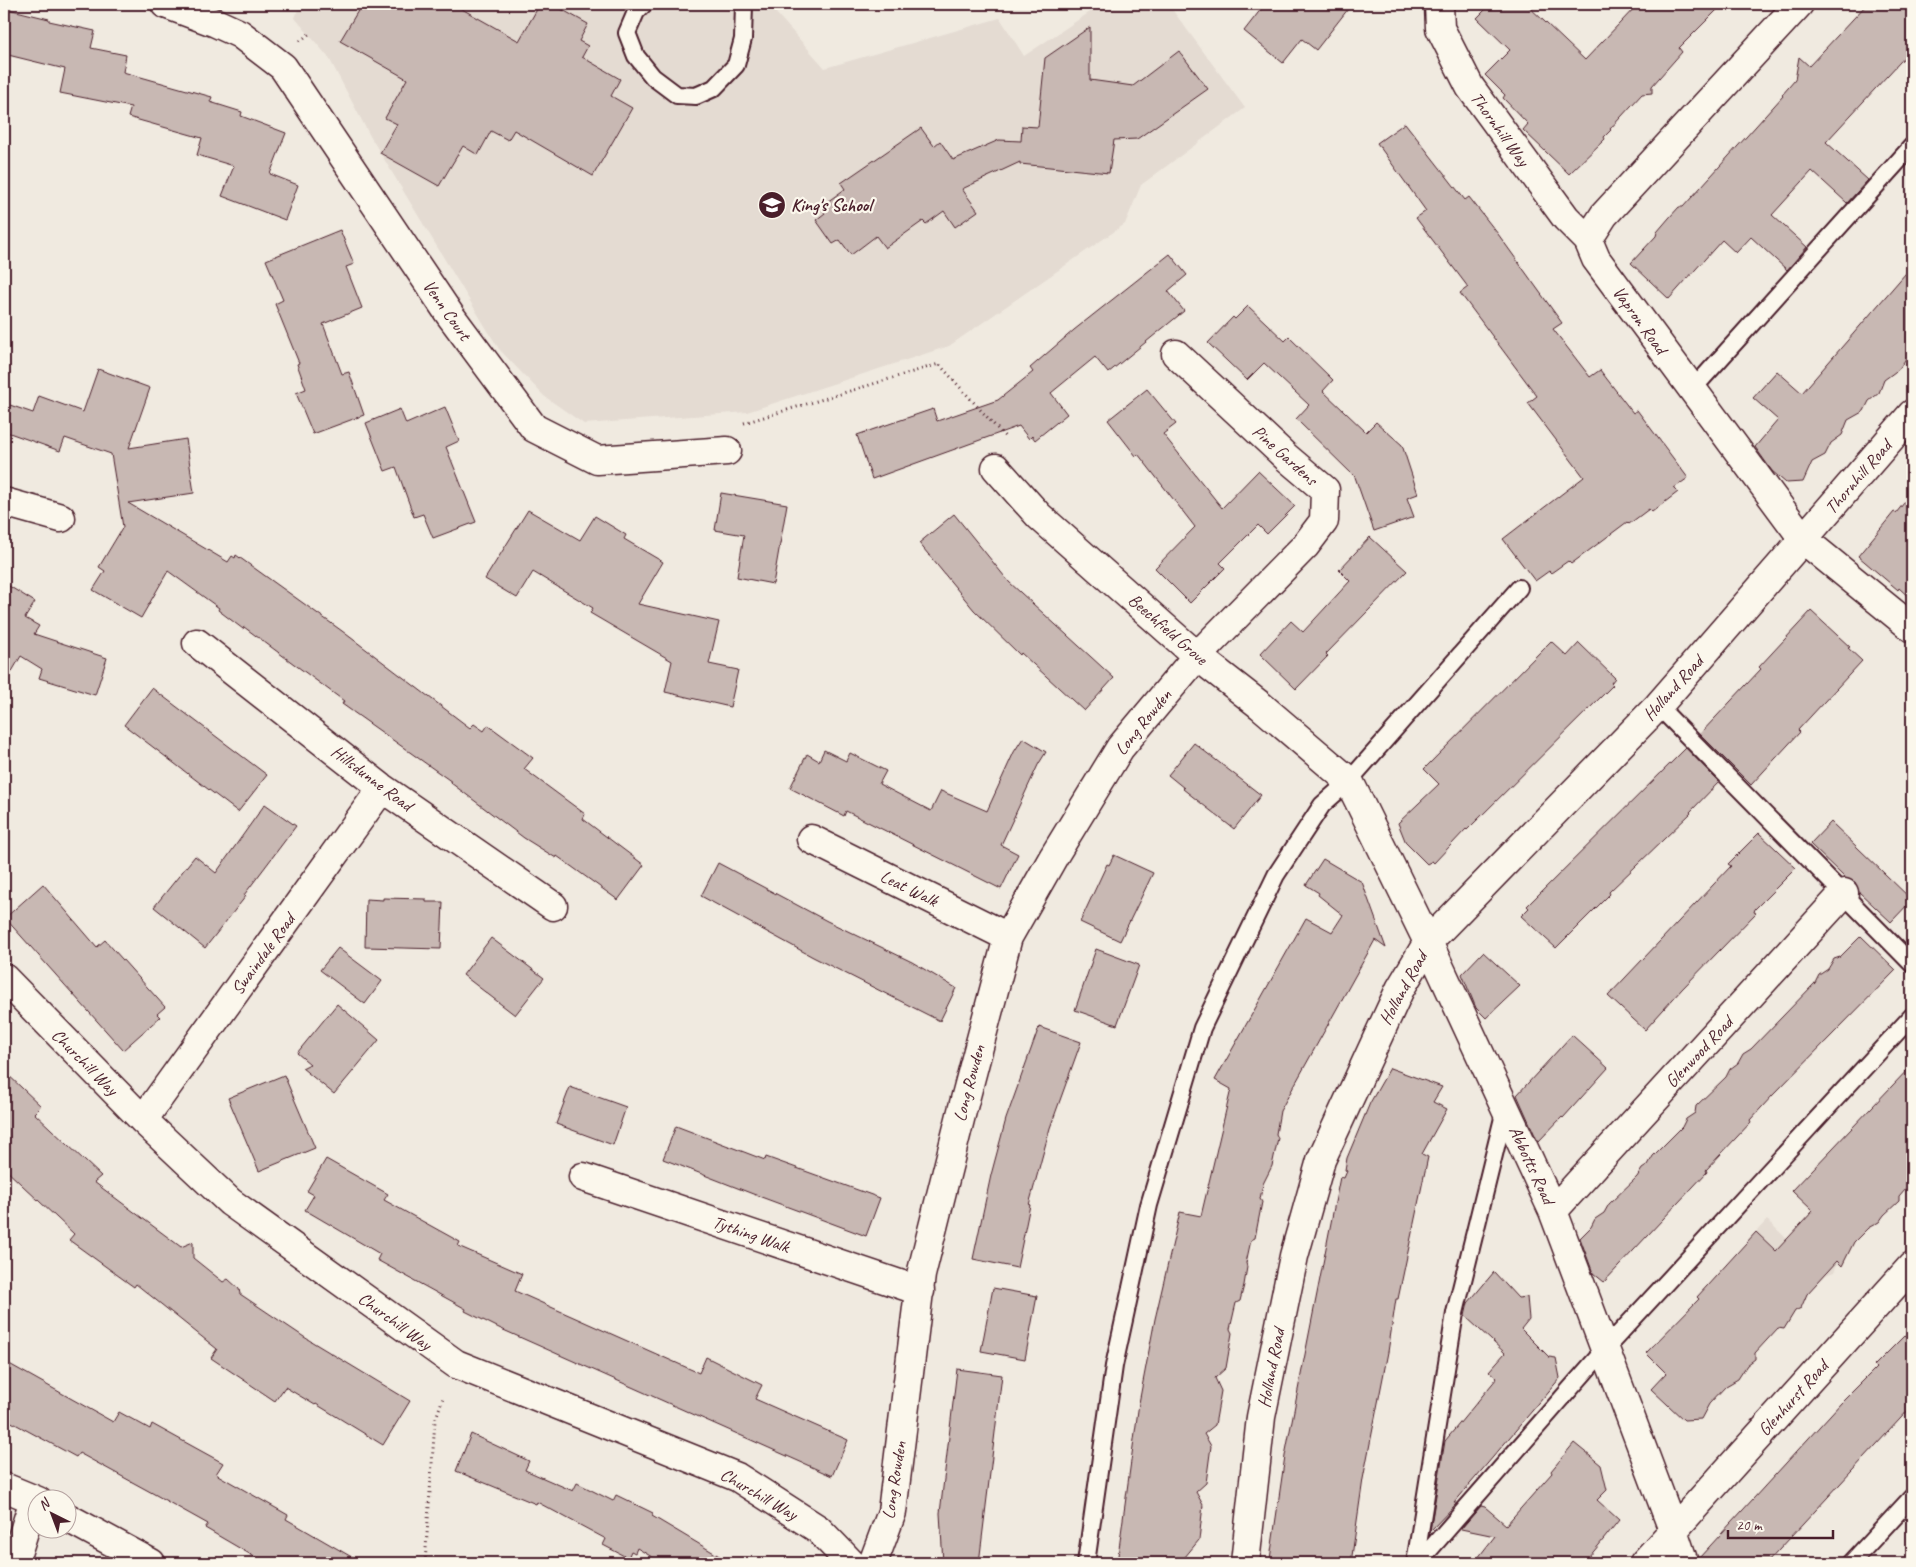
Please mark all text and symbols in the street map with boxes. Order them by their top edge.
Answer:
street label: Thornhill Way [1466,88,1535,172]
school or university icon: King's School [757,190,787,220]
place label: King's School [791,194,875,216]
street label: Venn Court [418,276,477,346]
street label: Vapron Road [1608,282,1674,361]
street label: Pine Gardens [1248,420,1324,491]
street label: Thornhill Road [1820,433,1898,518]
street label: Beechfield Grove [1124,589,1213,670]
street label: Holland Road [1638,649,1710,725]
street label: Long Rowden [1110,684,1177,759]
street label: Hillsdunne Road [327,740,419,817]
street label: Leat Walk [877,865,943,912]
street label: Swaindale Road [226,907,301,999]
street label: Holland Road [1374,945,1433,1028]
street label: Glenwood Road [1660,1010,1740,1092]
street label: Churchill Way [47,1024,124,1101]
street label: Long Rowden [948,1041,990,1124]
street label: Abbotts Road [1504,1122,1561,1210]
street label: Tything Walk [710,1211,794,1258]
street label: Churchill Way [354,1287,437,1356]
street label: Holland Road [1253,1324,1290,1409]
street label: Glenhurst Road [1753,1353,1835,1440]
street label: Long Rowden [877,1439,911,1520]
street label: Churchill Way [717,1463,803,1526]
north arrow [28,1490,78,1540]
text: N [35,1494,54,1514]
scale bar [1728,1507,1834,1539]
text: 20 m [1736,1516,1763,1535]

